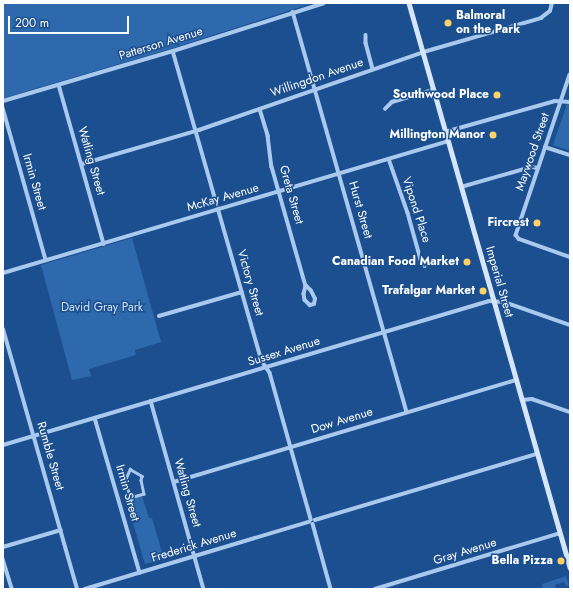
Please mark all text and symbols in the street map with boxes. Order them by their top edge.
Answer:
scale bar [10,8,131,34]
place label: Balmoral on the Park [456,9,520,37]
text: 200 m [15,14,49,32]
marker: Balmoral on the Park [443,18,453,28]
street label: Patterson Avenue [117,24,205,64]
street label: Willingdon Avenue [269,55,365,101]
place label: Southwood Place [393,88,489,102]
marker: Southwood Place [492,90,502,100]
street label: Maywood Street [513,111,553,193]
street label: Watling Street [74,125,108,197]
place label: Millington Manor [390,128,485,142]
marker: Millington Manor [488,130,498,140]
street label: Irmin Street [19,152,49,212]
street label: Greta Street [276,164,306,226]
street label: Vipond Place [399,175,433,245]
street label: Hurst Street [345,180,375,240]
street label: McKay Avenue [185,181,261,215]
place label: Fircrest [487,216,529,230]
marker: Fircrest [532,218,542,228]
street label: Imperial Street [482,245,516,319]
street label: Victory Street [234,248,266,318]
place label: Canadian Food Market [332,255,459,269]
marker: Canadian Food Market [462,257,472,267]
place label: Trafalgar Market [382,284,475,298]
marker: Trafalgar Market [478,286,488,296]
park label: David Gray Park [61,301,143,315]
street label: Sussex Avenue [246,334,322,370]
street label: Dow Avenue [309,405,375,437]
street label: Rumble Street [33,420,67,492]
street label: Watling Street [170,457,204,529]
street label: Irmin Street [112,463,142,523]
street label: Frederick Avenue [150,526,238,566]
street label: Gray Avenue [432,536,498,568]
place label: Bella Pizza [491,554,553,568]
marker: Bella Pizza [556,556,566,566]

